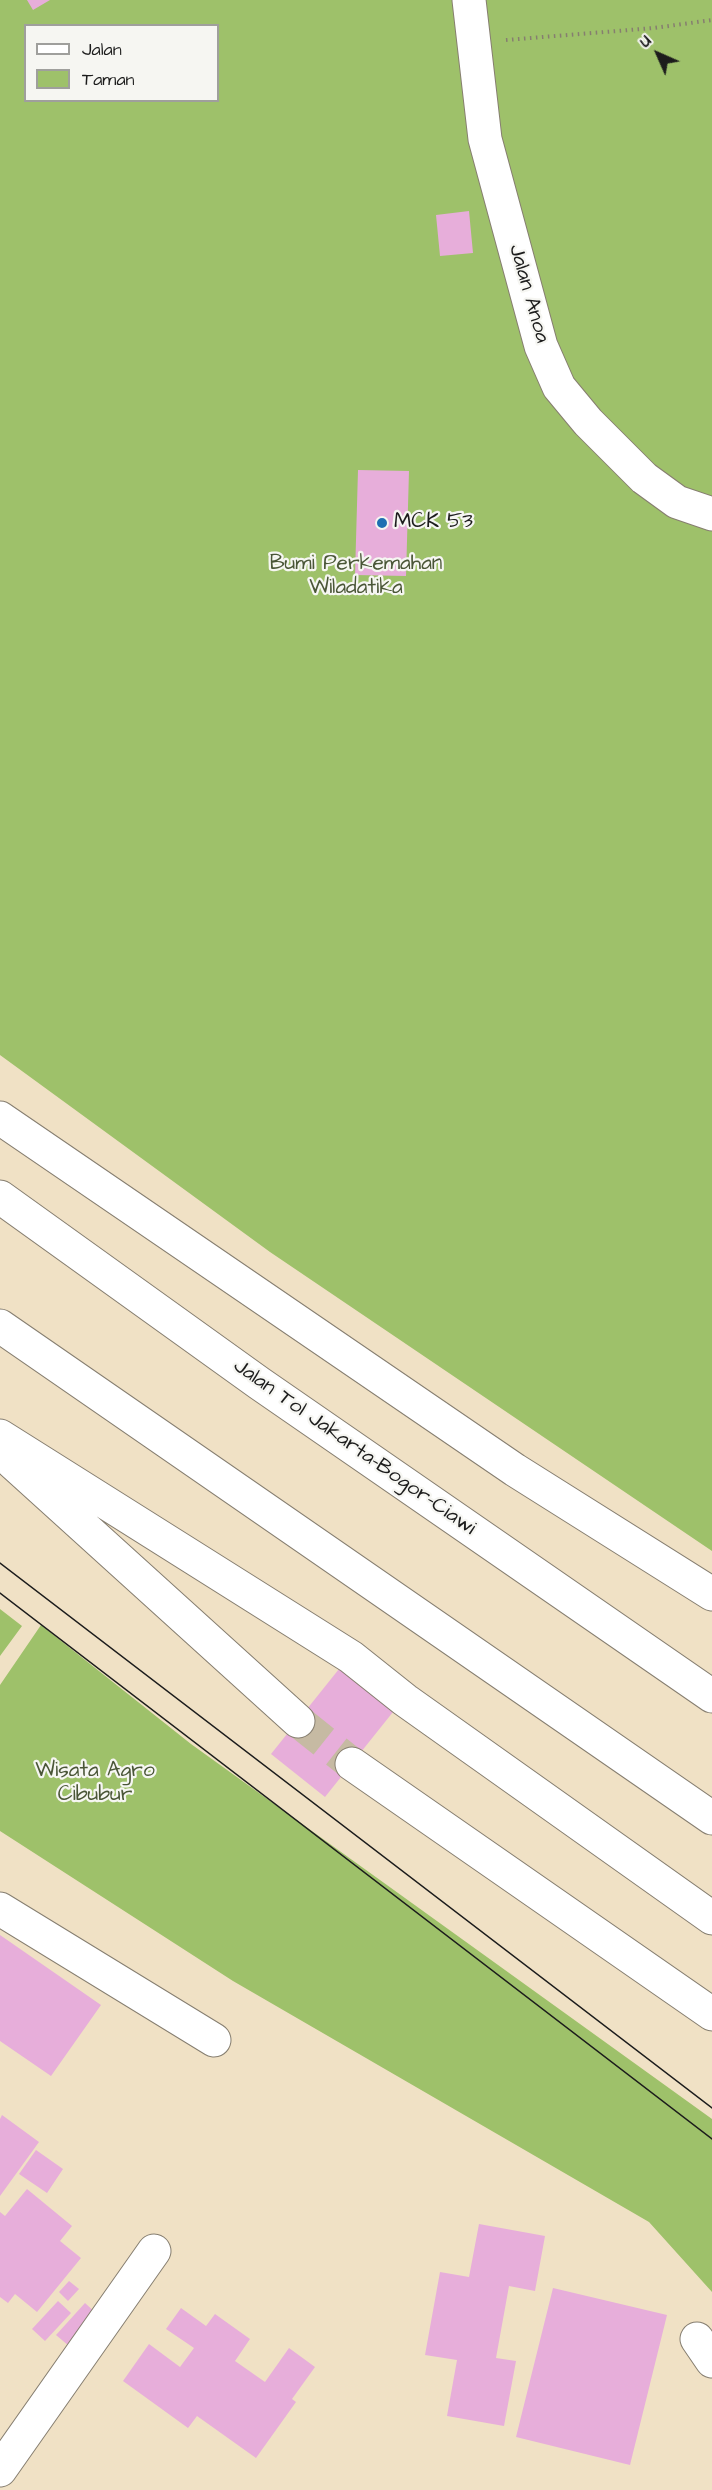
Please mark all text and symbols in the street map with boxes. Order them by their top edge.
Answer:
legend [24,24,219,102]
north arrow [628,24,688,84]
text: U [634,30,656,52]
text: Jalan [82,37,122,62]
text: Taman [82,67,135,92]
street label: Jalan Anoa [502,242,554,346]
place label: MCK 53 [394,510,473,536]
marker: MCK 53 [375,516,389,530]
park label: Bumi Perkemahan Wiladatika [270,552,442,602]
street label: Jalan Tol Jakarta–Bogor–Ciawi [228,1354,480,1542]
park label: Wisata Agro Cibubur [35,1759,155,1809]

